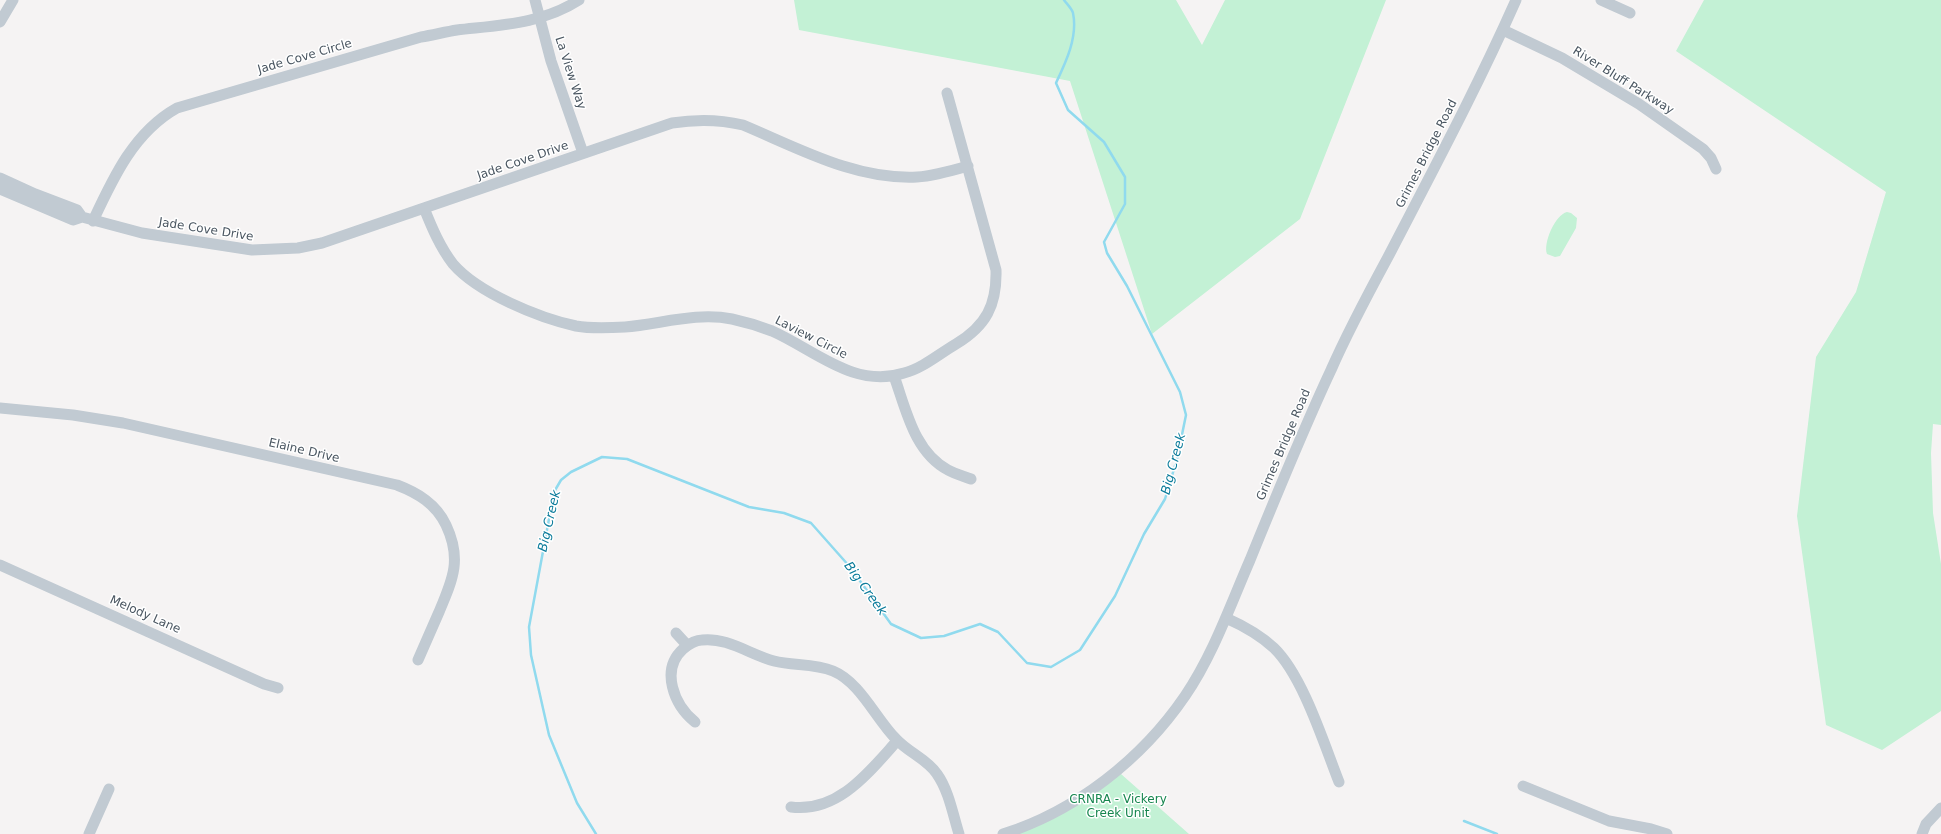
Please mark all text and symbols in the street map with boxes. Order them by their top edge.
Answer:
street label: La View Way [551,35,589,111]
street label: Jade Cove Circle [256,37,354,77]
street label: River Bluff Parkway [1570,44,1676,118]
street label: Grimes Bridge Road [1393,97,1461,211]
street label: Jade Cove Drive [475,139,571,183]
street label: Jade Cove Drive [158,215,254,245]
street label: Laview Circle [772,314,850,362]
street label: Grimes Bridge Road [1254,387,1314,503]
water label: Big Creek [1158,432,1190,496]
street label: Elaine Drive [267,436,341,466]
water label: Big Creek [535,489,565,553]
water label: Big Creek [840,559,890,619]
street label: Melody Lane [107,593,183,637]
park label: CRNRA - Vickery Creek Unit [1069,793,1167,821]

